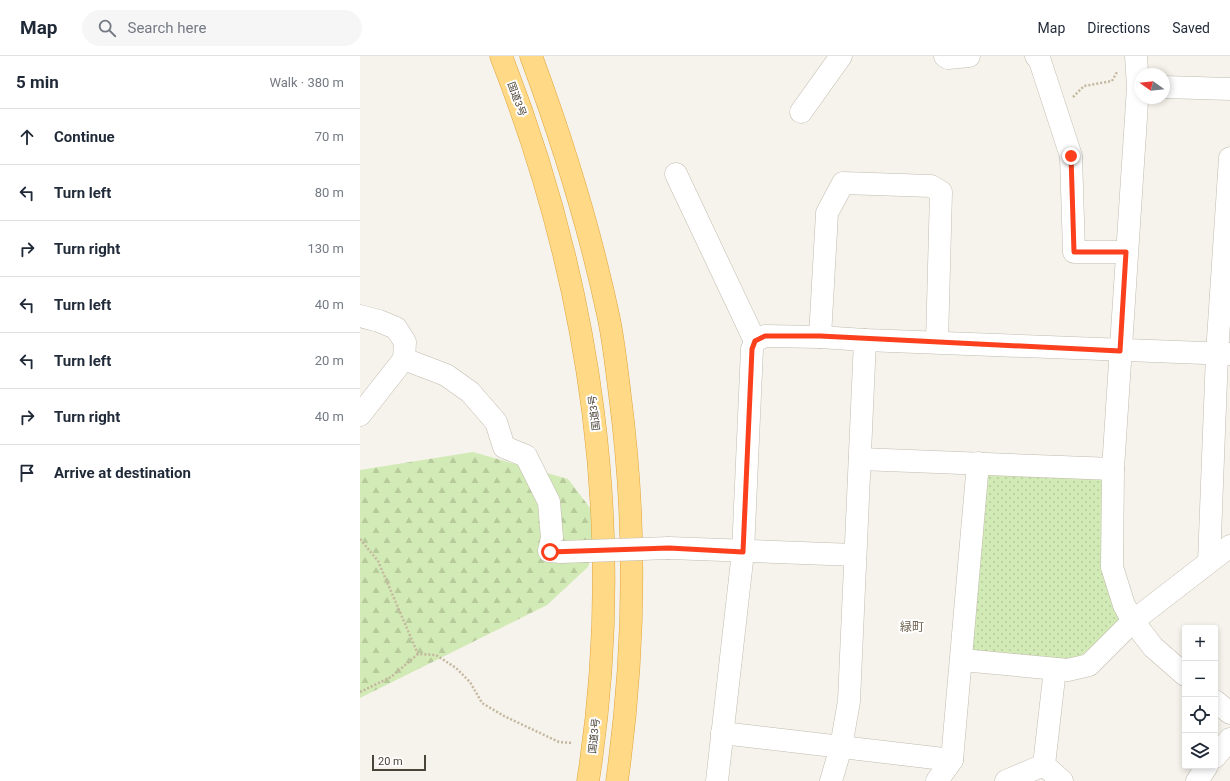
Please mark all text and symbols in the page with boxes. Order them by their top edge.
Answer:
search box [82,10,362,46]
text: Map [20,16,58,39]
icon: search [96,17,118,39]
text: Search here [128,19,206,37]
text: Map [1038,20,1065,36]
text: Directions [1087,20,1150,36]
text: Saved [1172,20,1210,36]
north arrow [1134,68,1170,104]
text: 5 min [16,72,59,92]
text: Walk · 380 m [269,75,344,90]
street label: 国道3号 [506,80,528,118]
icon: ahead [16,126,38,148]
text: Continue [54,128,115,146]
text: 70 m [315,129,344,144]
route end [1062,147,1080,165]
icon: left [16,182,38,204]
text: Turn left [54,184,111,202]
text: 80 m [315,185,344,200]
icon: right [16,238,38,260]
text: Turn right [54,240,120,258]
text: 130 m [307,241,344,256]
icon: left [16,294,38,316]
text: Turn left [54,296,111,314]
text: 40 m [315,297,344,312]
icon: left [16,350,38,372]
text: Turn left [54,352,111,370]
text: 20 m [315,353,344,368]
street label: 国道3号 [586,395,602,431]
icon: right [16,406,38,428]
text: Turn right [54,408,120,426]
text: 40 m [315,409,344,424]
icon: arrive [16,462,38,484]
text: Arrive at destination [54,464,191,482]
route start [541,543,559,561]
district label: 緑町 [900,620,924,634]
map controls [1182,625,1218,769]
button: + [1182,625,1218,661]
button: − [1182,661,1218,697]
button: locate [1182,697,1218,733]
street label: 国道3号 [587,718,601,754]
button: layers [1182,733,1218,769]
scale bar [372,753,426,772]
text: 20 m [378,755,403,768]

